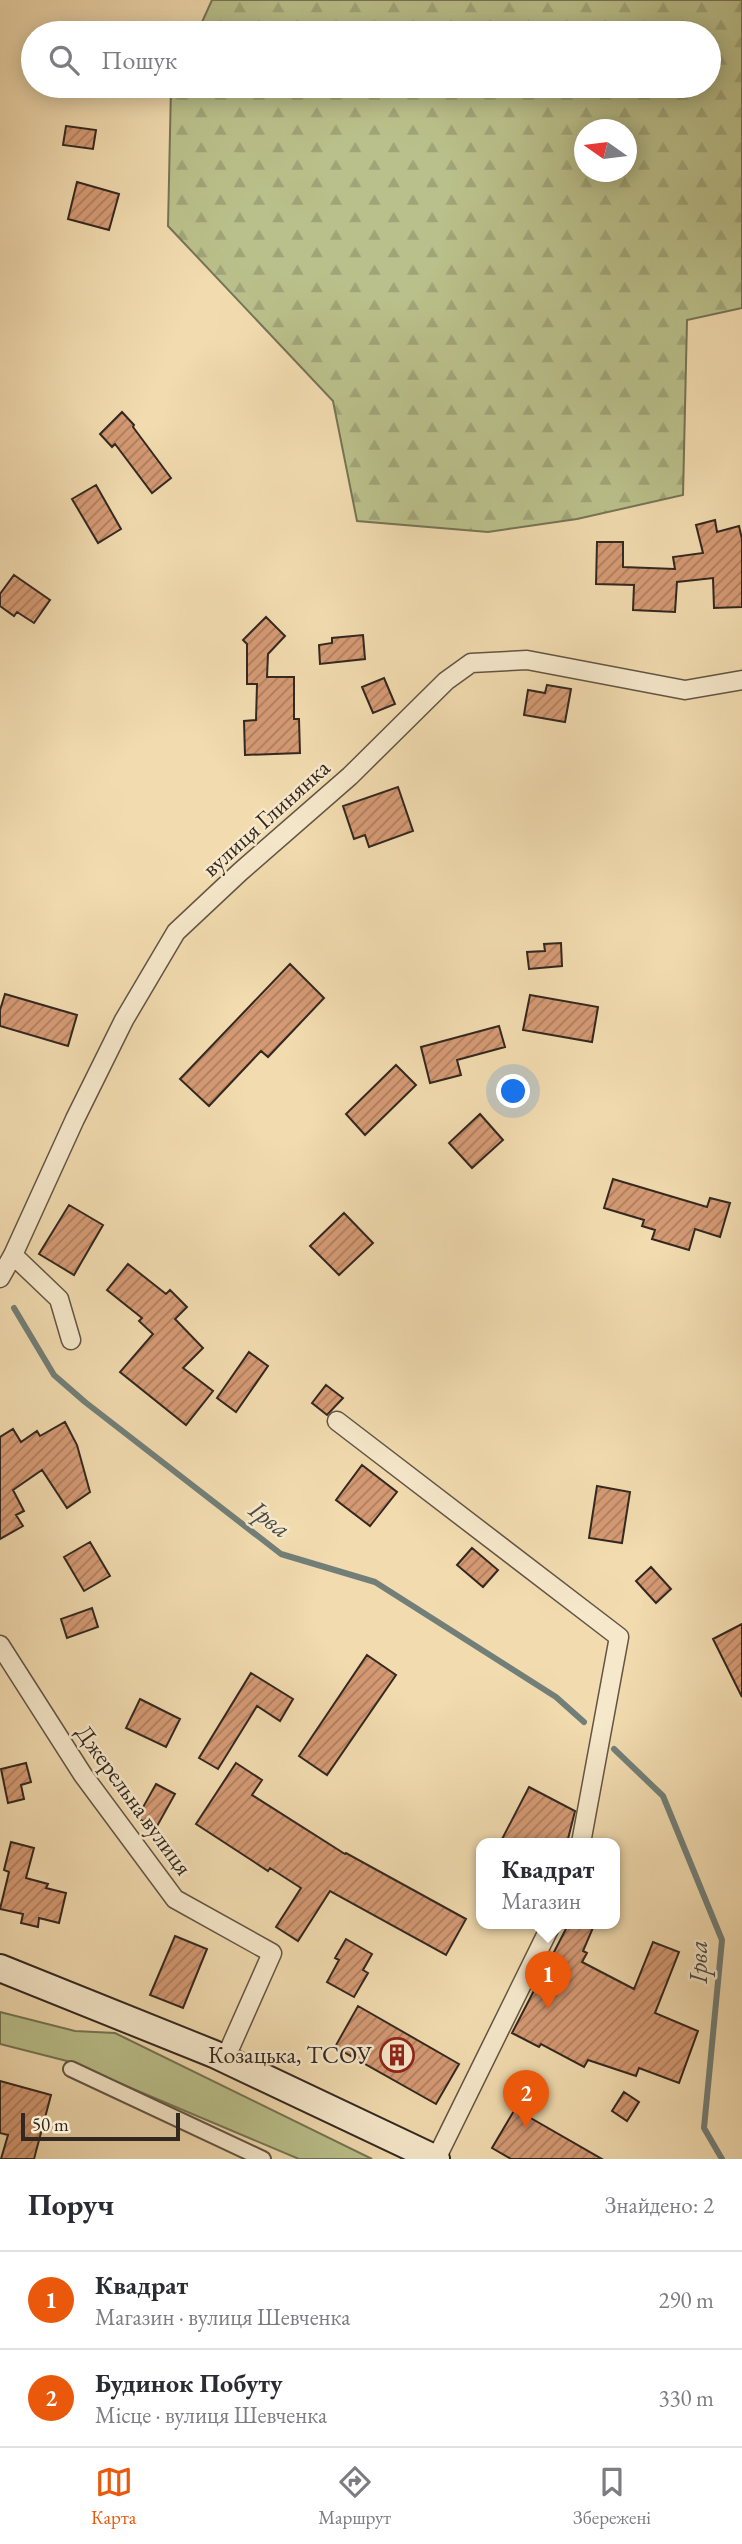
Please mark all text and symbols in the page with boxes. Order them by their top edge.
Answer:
search box [21,21,721,98]
icon: search [45,41,83,79]
text: Пошук [101,43,177,77]
north arrow [574,119,637,182]
street label: вулиця Глинянка [195,752,336,883]
your location [496,1074,530,1108]
water label: Ірва [242,1492,298,1546]
street label: Джерельна вулиця [69,1718,200,1882]
popup [476,1838,620,1929]
text: Квадрат [501,1852,595,1886]
text: Магазин [501,1886,581,1916]
water label: Ірва [681,1940,715,1985]
pin: 1 [525,1951,571,2009]
building icon: Козацька, ТСОУ [378,2036,416,2074]
place label: Козацька, ТСОУ [208,2039,373,2070]
pin: 2 [503,2070,549,2128]
scale bar [21,2110,180,2142]
text: 50 m [32,2112,69,2137]
text: Поруч [28,2185,114,2224]
text: Знайдено: 2 [605,2190,714,2220]
text: Квадрат [95,2268,188,2302]
text: 1 [45,2285,57,2315]
text: 290 m [658,2285,714,2315]
text: Магазин · вулиця Шевченка [95,2302,350,2332]
text: Будинок Побуту [95,2366,282,2400]
text: 2 [45,2383,57,2413]
text: 330 m [658,2383,714,2413]
text: Місце · вулиця Шевченка [95,2400,327,2430]
tab: Карта [91,2463,136,2530]
tab: Маршрут [318,2463,391,2530]
tab: Збережені [573,2463,651,2530]

